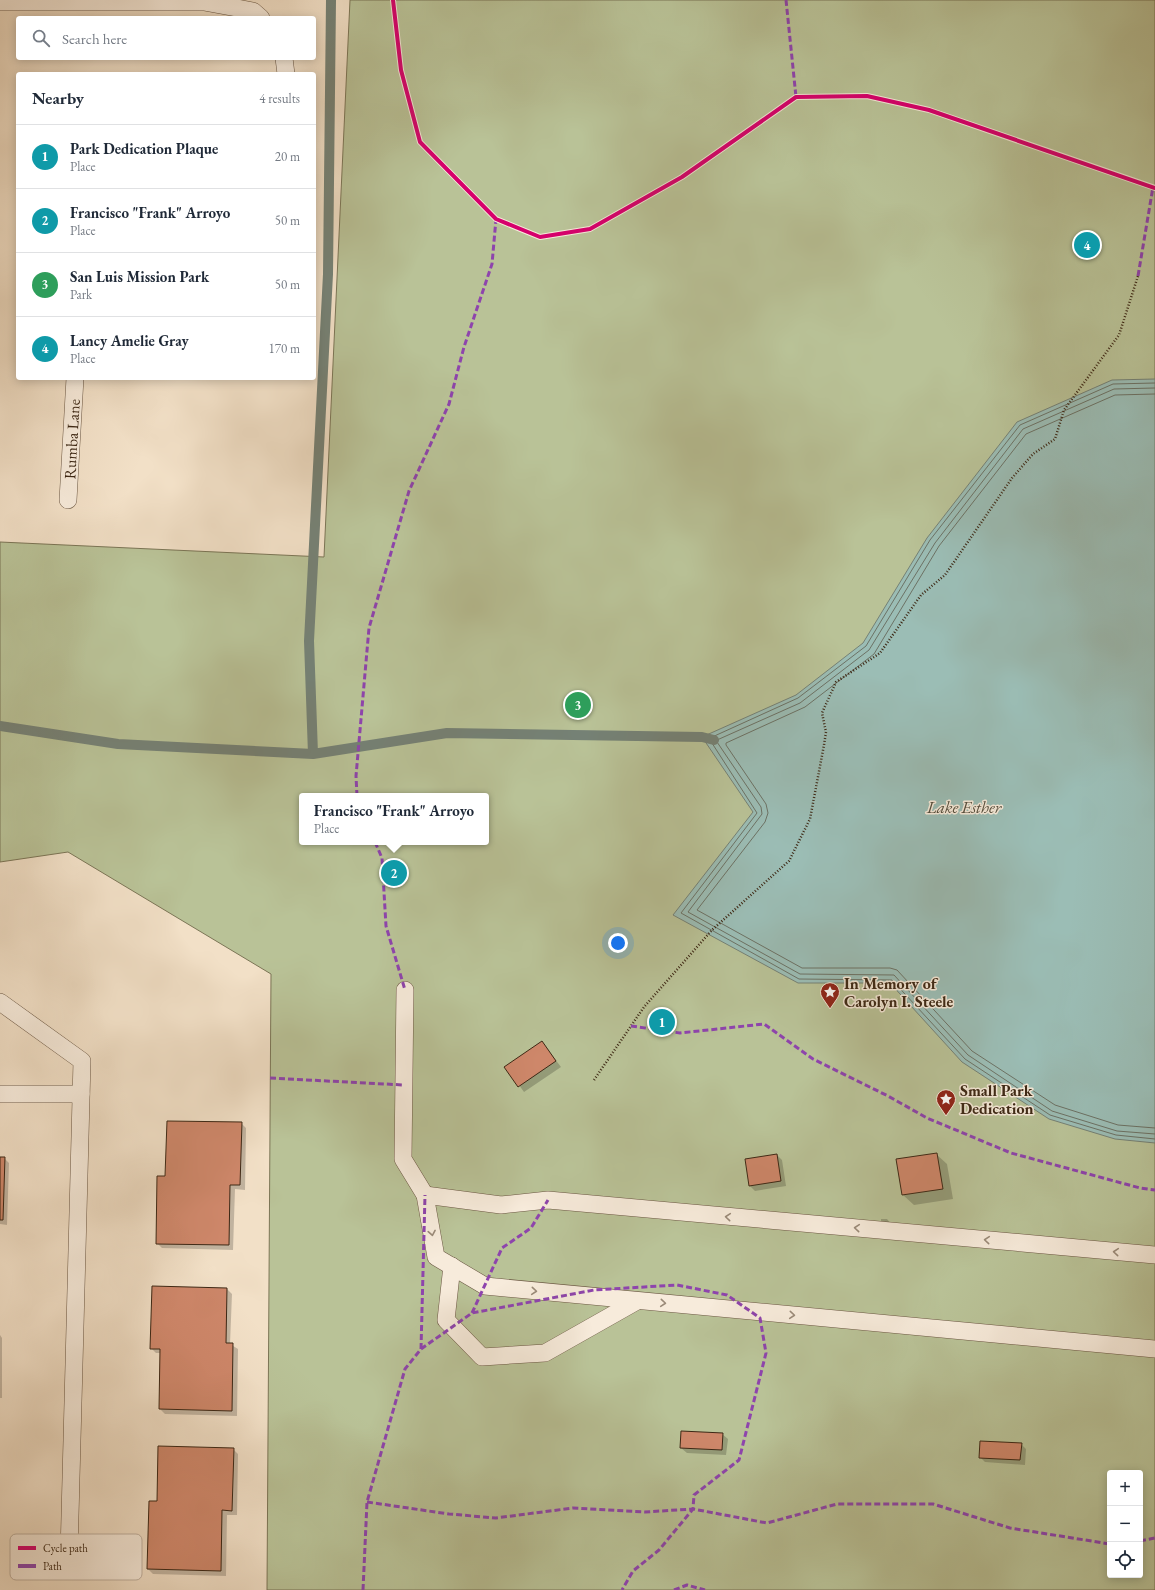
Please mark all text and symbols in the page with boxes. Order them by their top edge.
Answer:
search box [16,16,316,60]
icon: search [30,27,52,49]
text: Search here [62,29,127,48]
text: Nearby [32,87,84,109]
text: 4 results [259,90,300,107]
text: Park Dedication Plaque [70,139,218,158]
text: 1 [42,148,48,165]
text: 20 m [275,148,300,165]
text: Place [70,158,96,175]
text: Francisco "Frank" Arroyo [70,203,230,222]
text: 2 [42,212,48,229]
text: 50 m [275,212,300,229]
text: Place [70,222,96,239]
pin: 4 [1074,230,1100,260]
text: San Luis Mission Park [70,267,209,286]
text: 3 [42,276,48,293]
text: 50 m [275,276,300,293]
text: Park [70,286,92,303]
text: Lancy Amelie Gray [70,331,189,350]
text: 4 [42,340,48,357]
text: 170 m [269,340,300,357]
text: Place [70,350,96,367]
street label: Rumba Lane [59,398,85,480]
pin: 3 [565,690,591,720]
popup [299,793,489,845]
water label: Lake Esther [926,796,1003,818]
text: Francisco "Frank" Arroyo [314,801,474,820]
text: Place [314,820,339,837]
pin: 2 [381,858,407,888]
your location [608,933,628,953]
place label: In Memory of Carolyn I. Steele [844,973,953,1012]
place icon: In Memory of Carolyn I. Steele [819,981,841,1009]
pin: 1 [649,1007,675,1037]
place label: Small Park Dedication [960,1080,1034,1119]
place icon: Small Park Dedication [935,1088,957,1116]
one-way arrow [725,1212,731,1221]
one-way arrow [854,1224,860,1233]
one-way arrow [427,1230,436,1236]
one-way arrow [984,1236,990,1245]
one-way arrow [1113,1247,1119,1256]
one-way arrow [531,1286,537,1295]
one-way arrow [660,1298,666,1307]
one-way arrow [789,1310,795,1319]
map controls [1107,1470,1143,1578]
button: + [1107,1470,1143,1506]
button: − [1107,1506,1143,1542]
legend [10,1534,142,1580]
text: Cycle path [43,1541,88,1555]
button: locate [1107,1542,1143,1578]
text: Path [43,1559,62,1573]

